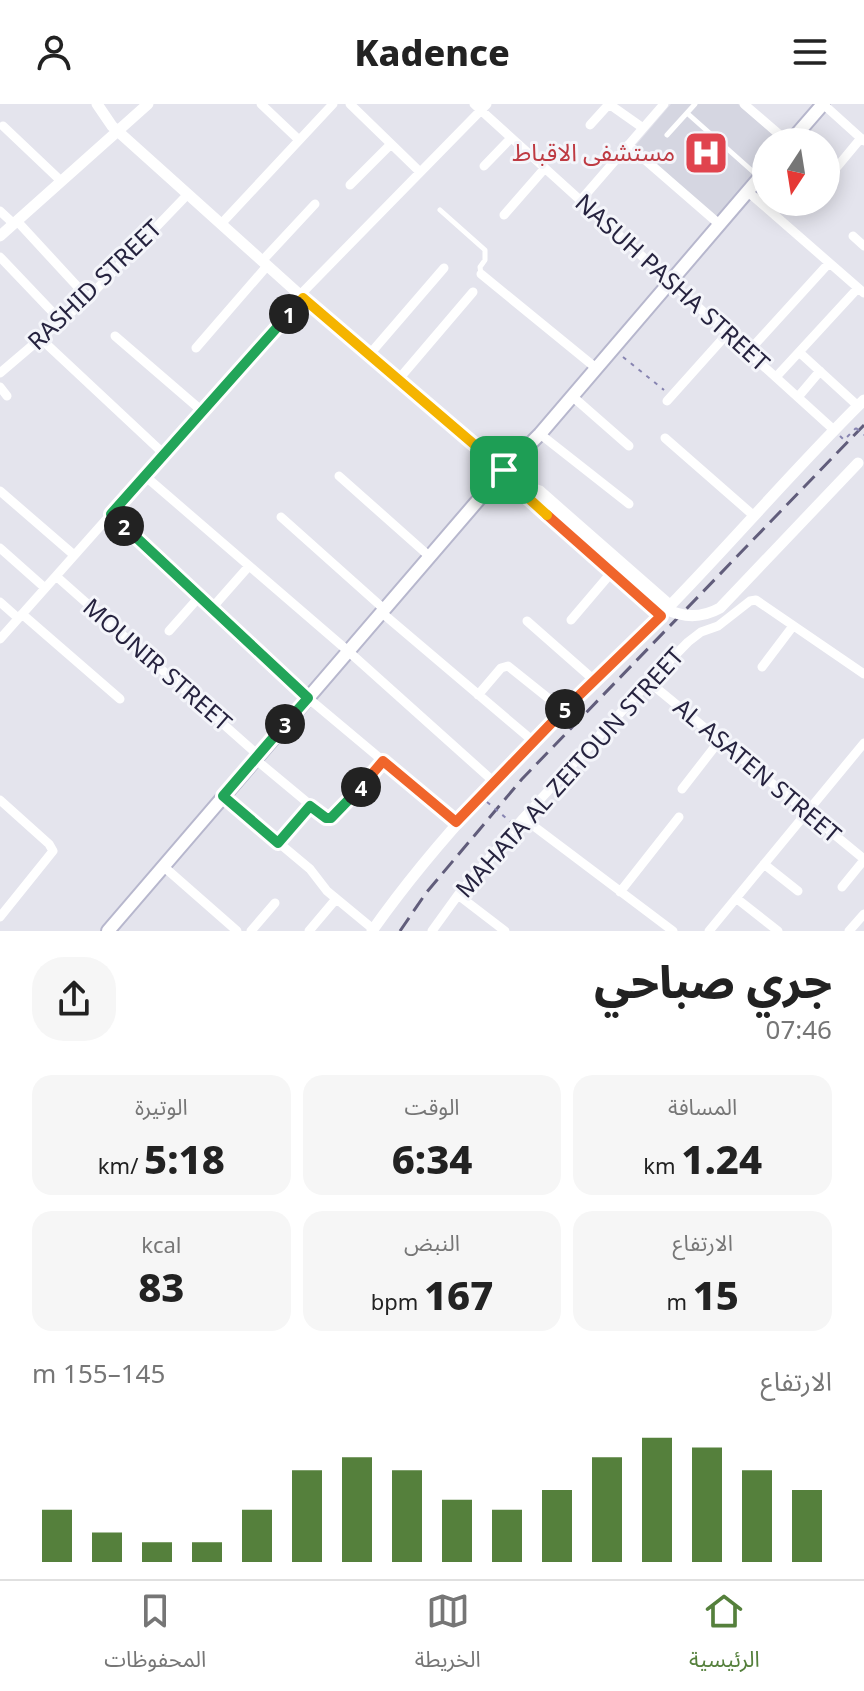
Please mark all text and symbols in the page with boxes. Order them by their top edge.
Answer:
text: Kadence [354,28,510,77]
icon: person [32,30,76,74]
icon: menu [788,30,832,74]
north arrow [752,128,840,216]
map controls [752,128,840,216]
hospital icon: مستشفى الاقباط [682,129,730,177]
place label: مستشفى الاقباط [512,135,675,168]
street label: NASUH PASHA STREET [569,186,778,379]
street label: RASHID STREET [20,211,169,356]
pin: 1 [269,294,309,334]
text: 1 [283,299,295,329]
pin [470,436,538,504]
icon: arrive [482,448,526,492]
pin: 2 [104,506,144,546]
text: 2 [118,511,130,541]
street label: MOUNIR STREET [77,590,240,738]
street label: MAHATA AL ZEITOUN STREET [447,639,691,904]
pin: 5 [545,689,585,729]
street label: AL ASATEN STREET [667,690,849,850]
text: 5 [559,694,571,724]
pin: 3 [265,704,305,744]
text: 3 [279,709,291,739]
pin: 4 [341,767,381,807]
text: 4 [355,772,367,802]
text: جري صباحي [594,951,832,1011]
button: share [32,957,116,1041]
text: 07:46 [766,1011,832,1047]
text: الوتيرة [135,1091,188,1121]
text: الوقت [404,1091,460,1121]
text: المسافة [668,1091,737,1121]
text: 5:18 [144,1131,225,1186]
text: 6:34 [392,1131,472,1186]
text: 1.24 [681,1131,762,1186]
text: /km [98,1150,144,1180]
text: km [643,1150,681,1180]
text: النبض [404,1227,460,1257]
text: الارتفاع [672,1227,733,1257]
text: kcal [141,1229,182,1259]
text: 83 [138,1259,184,1314]
text: 167 [424,1267,493,1322]
text: 15 [693,1267,739,1322]
text: bpm [371,1286,424,1316]
text: m [666,1286,693,1316]
text: 145–155 m [32,1355,165,1391]
text: الارتفاع [761,1363,832,1399]
tab: المحفوظات [104,1589,206,1683]
tab: الخريطة [415,1589,481,1683]
tab: الرئيسية [689,1589,760,1683]

